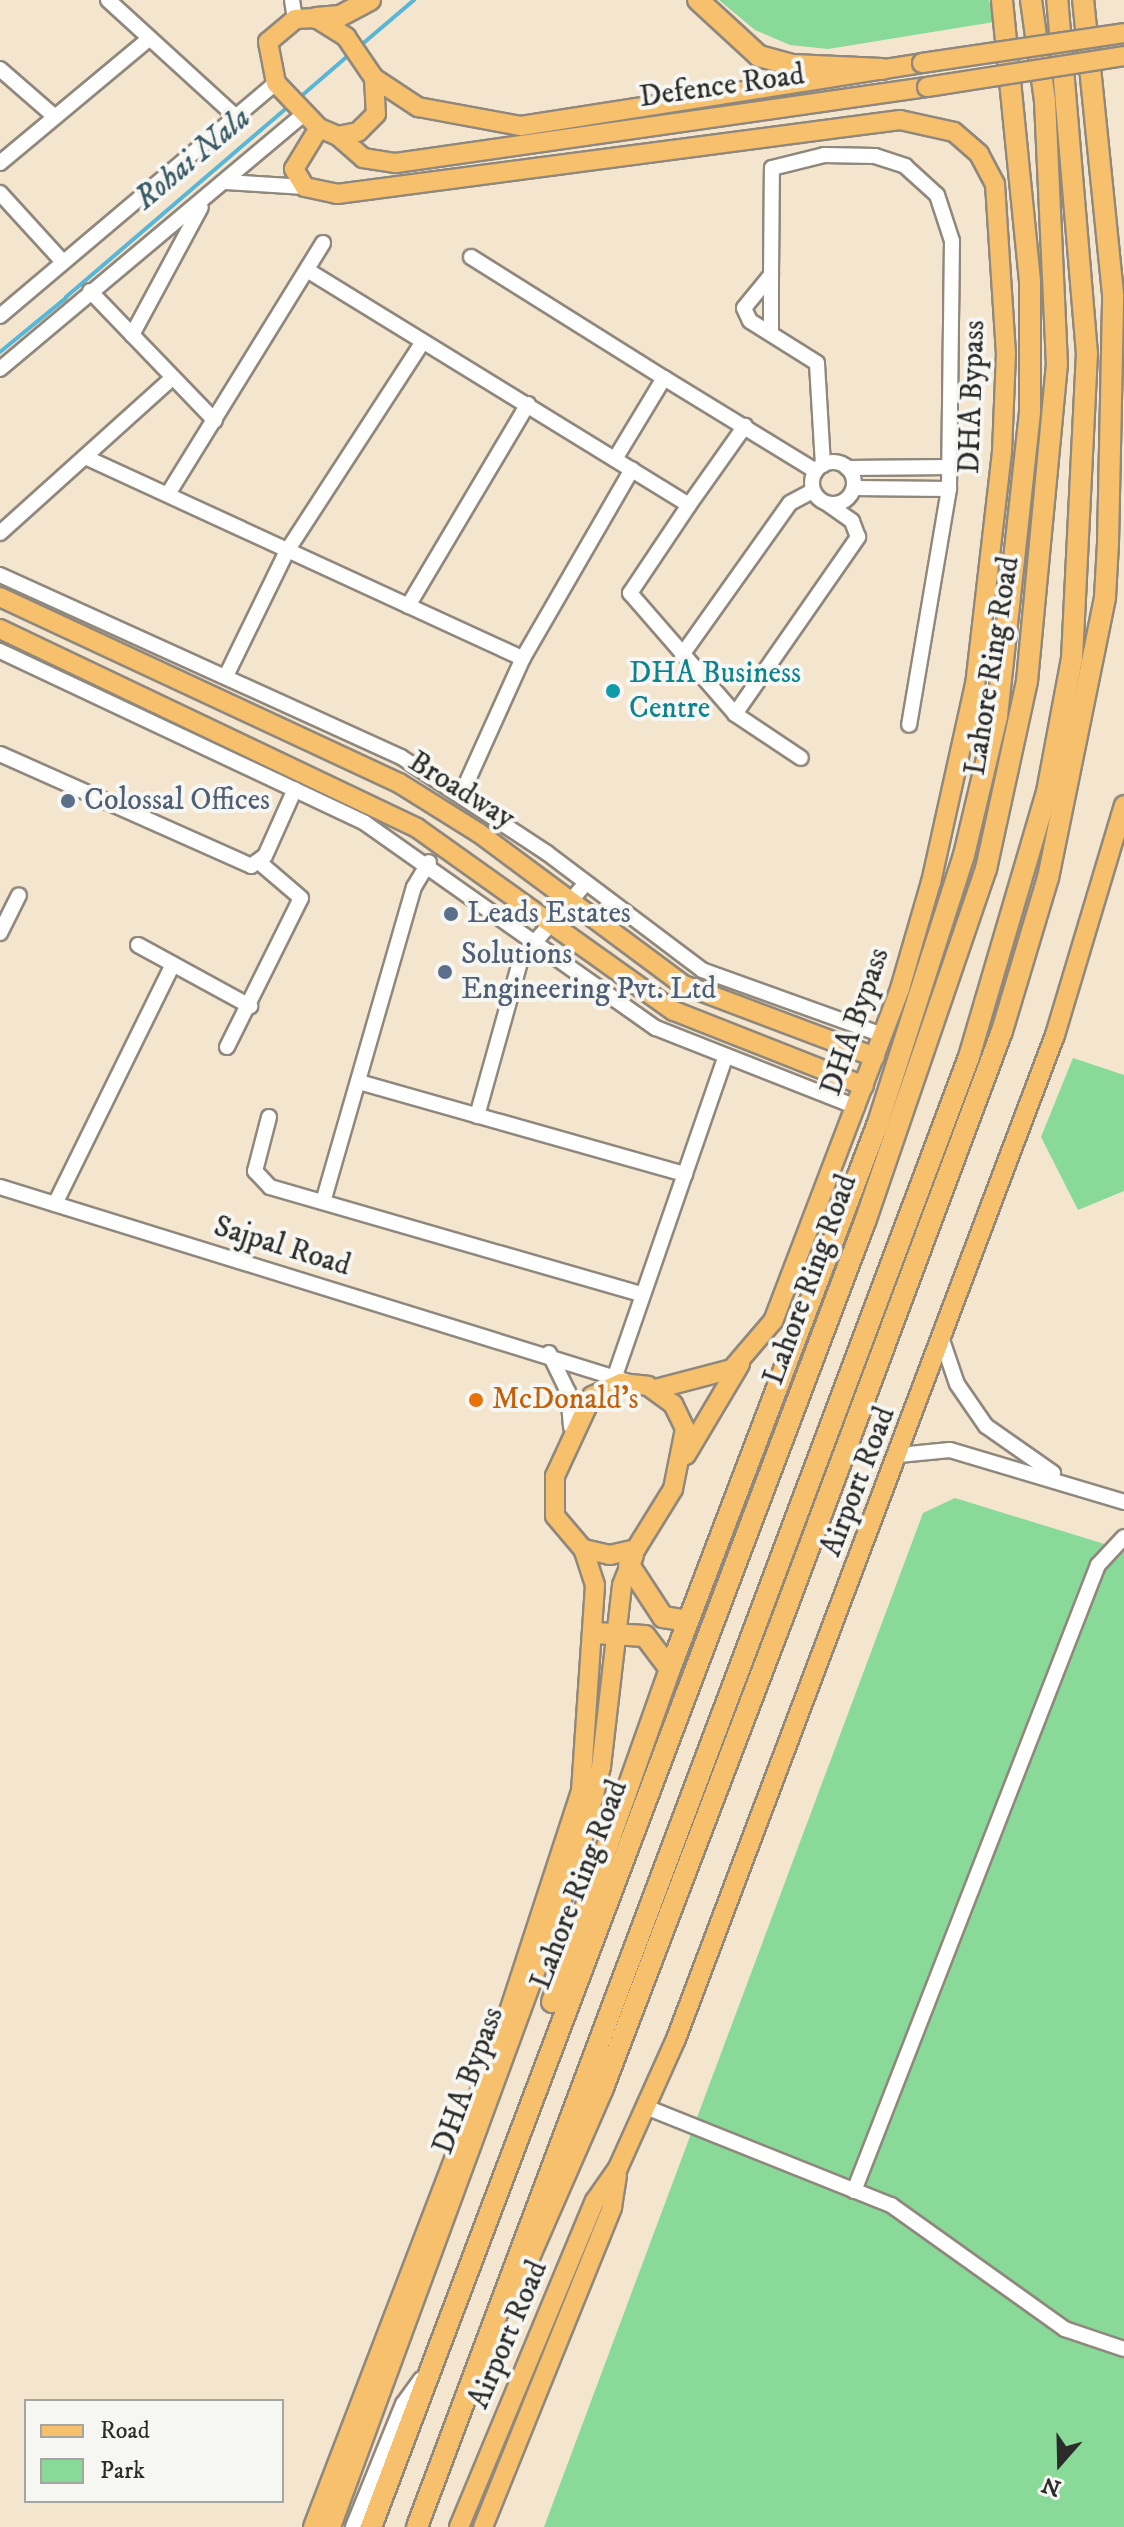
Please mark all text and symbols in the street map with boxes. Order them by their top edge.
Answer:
street label: Defence Road [637,58,807,116]
water label: Rohai Nala [127,99,259,219]
street label: DHA Bypass [952,320,994,474]
street label: Lahore Ring Road [958,554,1028,778]
place label: DHA Business Centre [629,656,801,726]
marker: DHA Business Centre [604,682,622,700]
street label: Broadway [401,744,521,838]
place label: Colossal Offices [84,783,270,819]
marker: Colossal Offices [59,792,77,810]
place label: Leads Estates [467,896,631,932]
marker: Leads Estates [442,905,460,923]
place label: Solutions Engineering Pvt. Ltd [461,937,716,1008]
street label: DHA Bypass [814,943,898,1101]
marker: Solutions Engineering Pvt. Ltd [436,963,454,981]
street label: Lahore Ring Road [756,1170,866,1390]
street label: Sajpal Road [209,1209,355,1285]
place label: McDonald's [492,1382,639,1418]
marker: McDonald's [467,1391,485,1409]
street label: Airport Road [814,1402,904,1562]
street label: Lahore Ring Road [524,1775,636,1995]
street label: DHA Bypass [426,2003,512,2159]
street label: Airport Road [462,2256,556,2414]
legend [24,2399,284,2503]
text: Road [100,2416,150,2446]
north arrow [1020,2423,1100,2503]
text: Park [100,2456,145,2486]
text: N [1039,2470,1065,2502]

